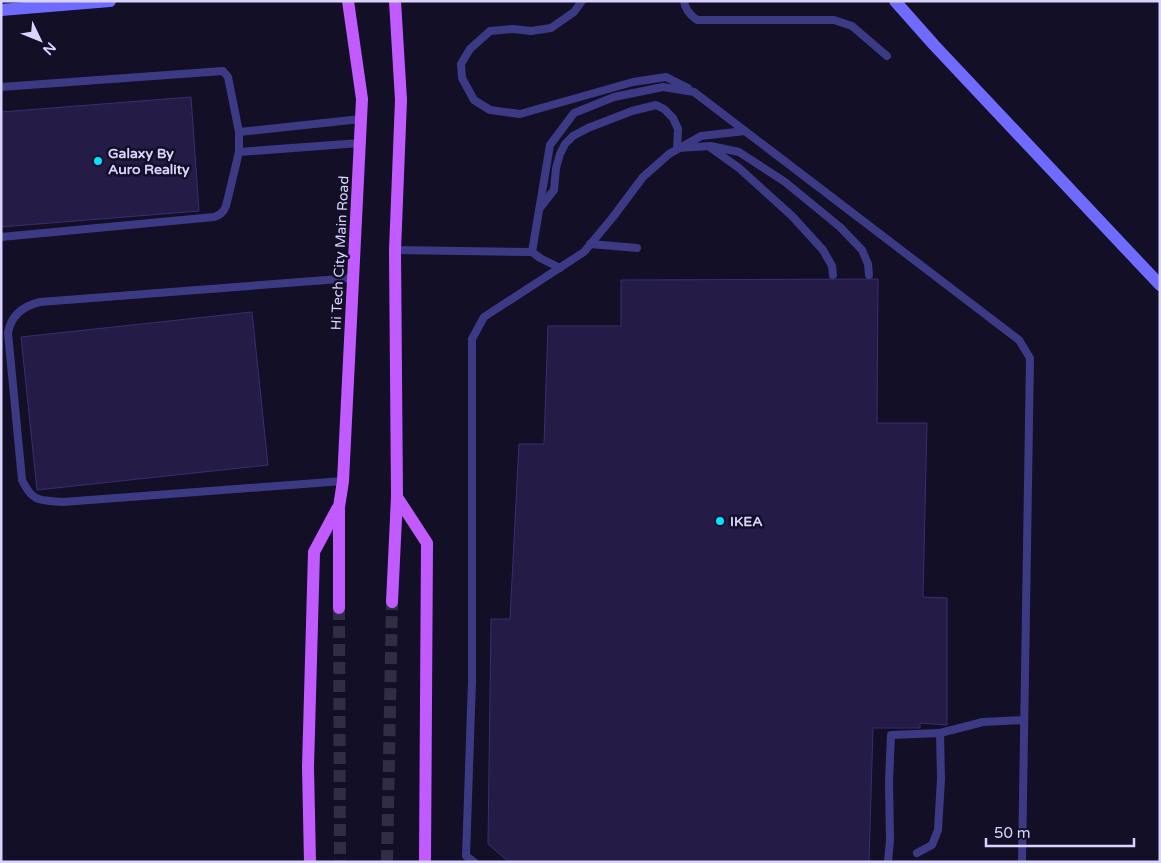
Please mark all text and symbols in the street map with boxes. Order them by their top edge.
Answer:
north arrow [15,15,65,65]
text: N [39,39,59,58]
place label: Galaxy By Auro Reality [108,145,190,178]
marker: Galaxy By Auro Reality [92,155,104,167]
street label: Hi Tech City Main Road [327,175,353,331]
place label: IKEA [730,513,763,530]
marker: IKEA [714,515,726,527]
scale bar [986,816,1134,848]
text: 50 m [994,824,1031,842]

